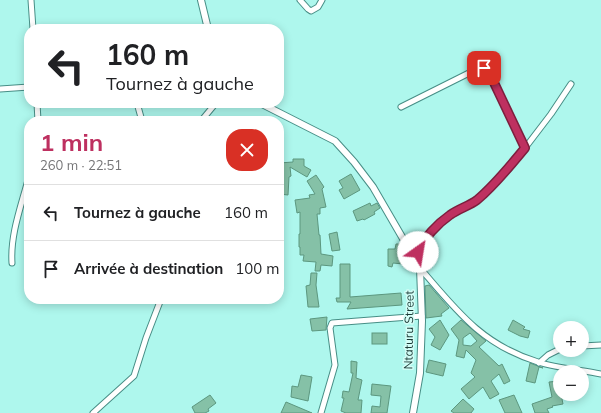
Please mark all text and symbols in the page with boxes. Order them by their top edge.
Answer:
text: 160 m [106,37,189,72]
icon: left [40,40,92,92]
pin [467,51,501,85]
icon: arrive [473,57,495,79]
text: Tournez à gauche [106,72,254,95]
text: 1 min [40,127,103,157]
button: close [226,129,268,171]
text: 260 m · 22:51 [40,157,122,173]
icon: left [40,202,62,224]
text: Tournez à gauche [74,203,201,222]
text: 160 m [224,203,268,222]
position arrow [397,231,439,273]
icon: arrive [40,258,62,280]
text: Arrivée à destination [74,259,223,278]
text: 100 m [235,259,279,278]
street label: Ntaturu Street [400,290,417,370]
map controls [553,321,589,401]
button: + [553,321,589,357]
button: − [553,365,589,401]

